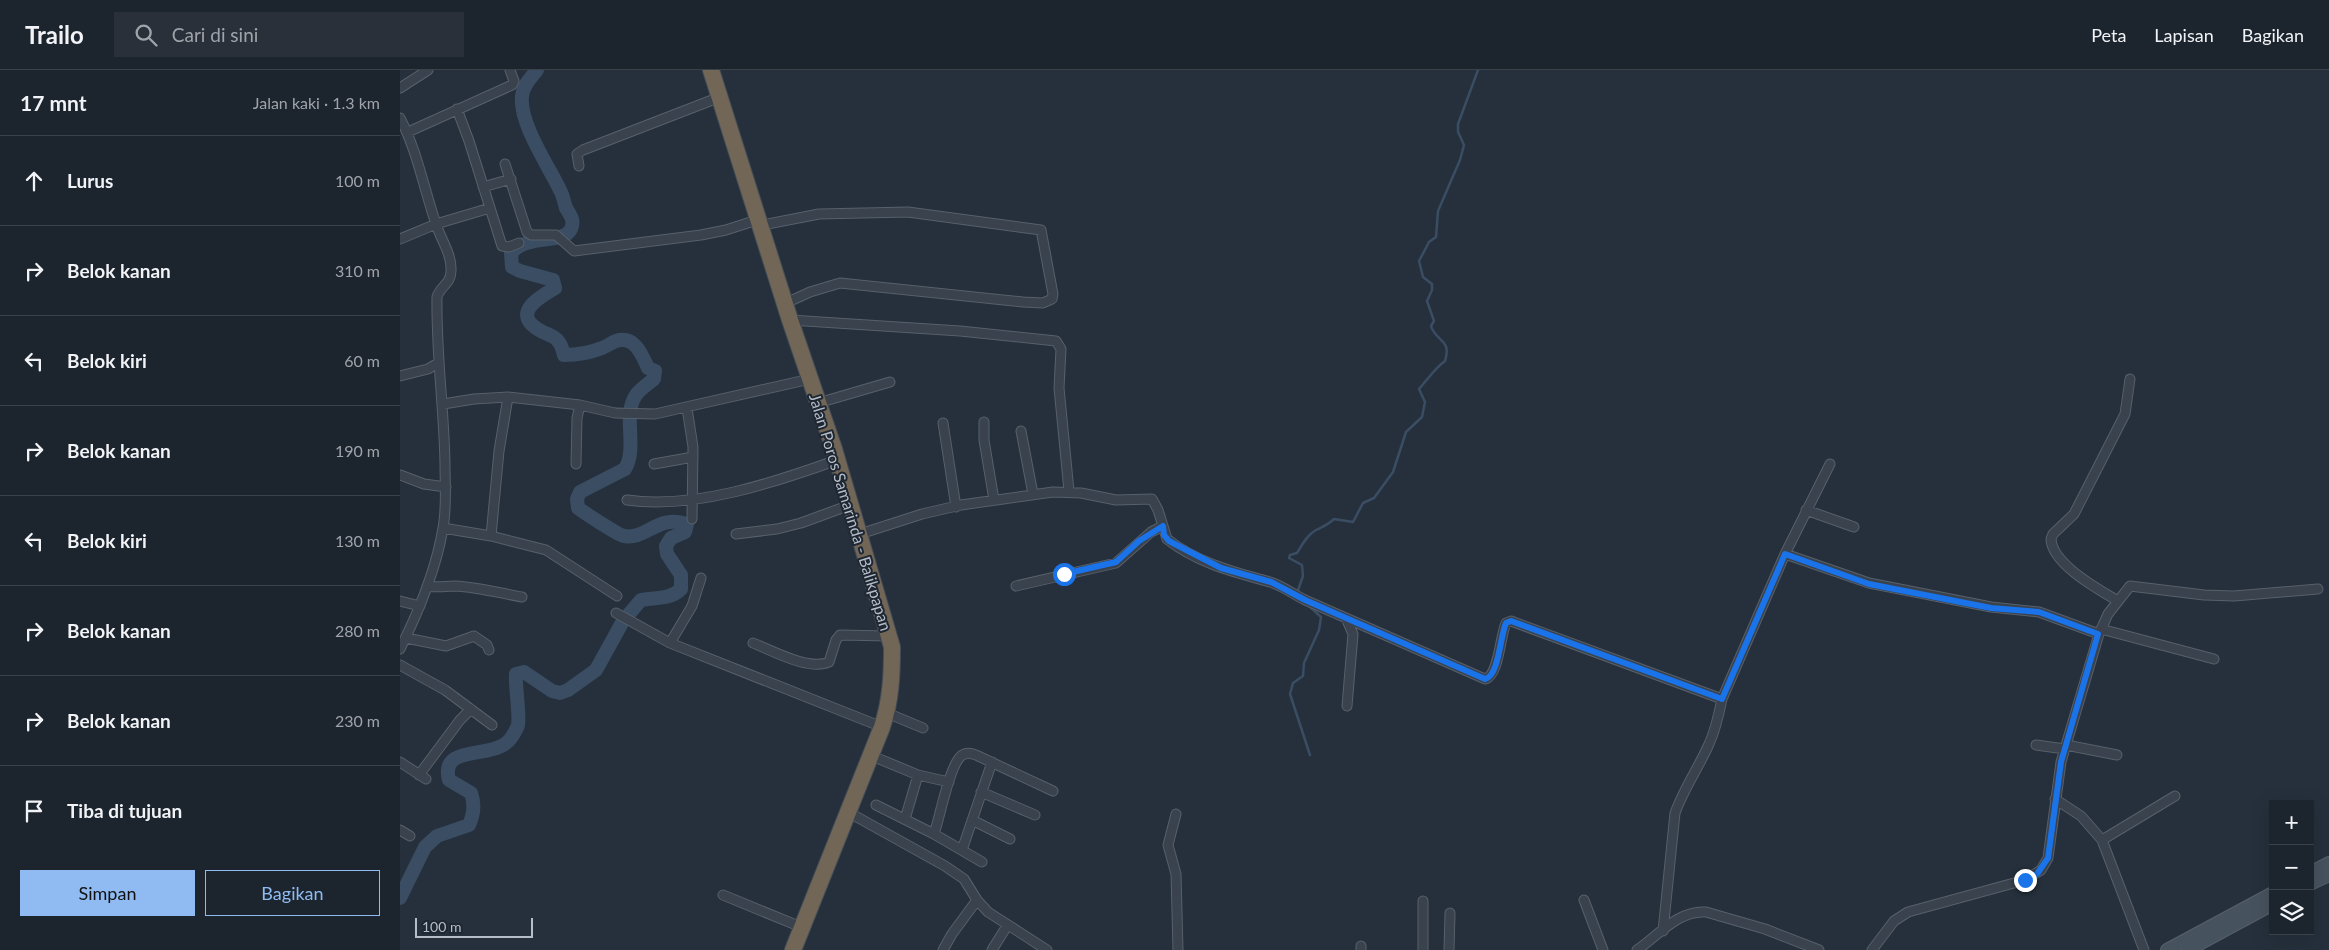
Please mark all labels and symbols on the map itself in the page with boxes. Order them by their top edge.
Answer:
street label: Jalan Poros Samarinda - Balikpapan [806,391,896,633]
route start [1053,563,1076,586]
route end [2014,869,2037,892]
scale bar [415,915,532,938]

